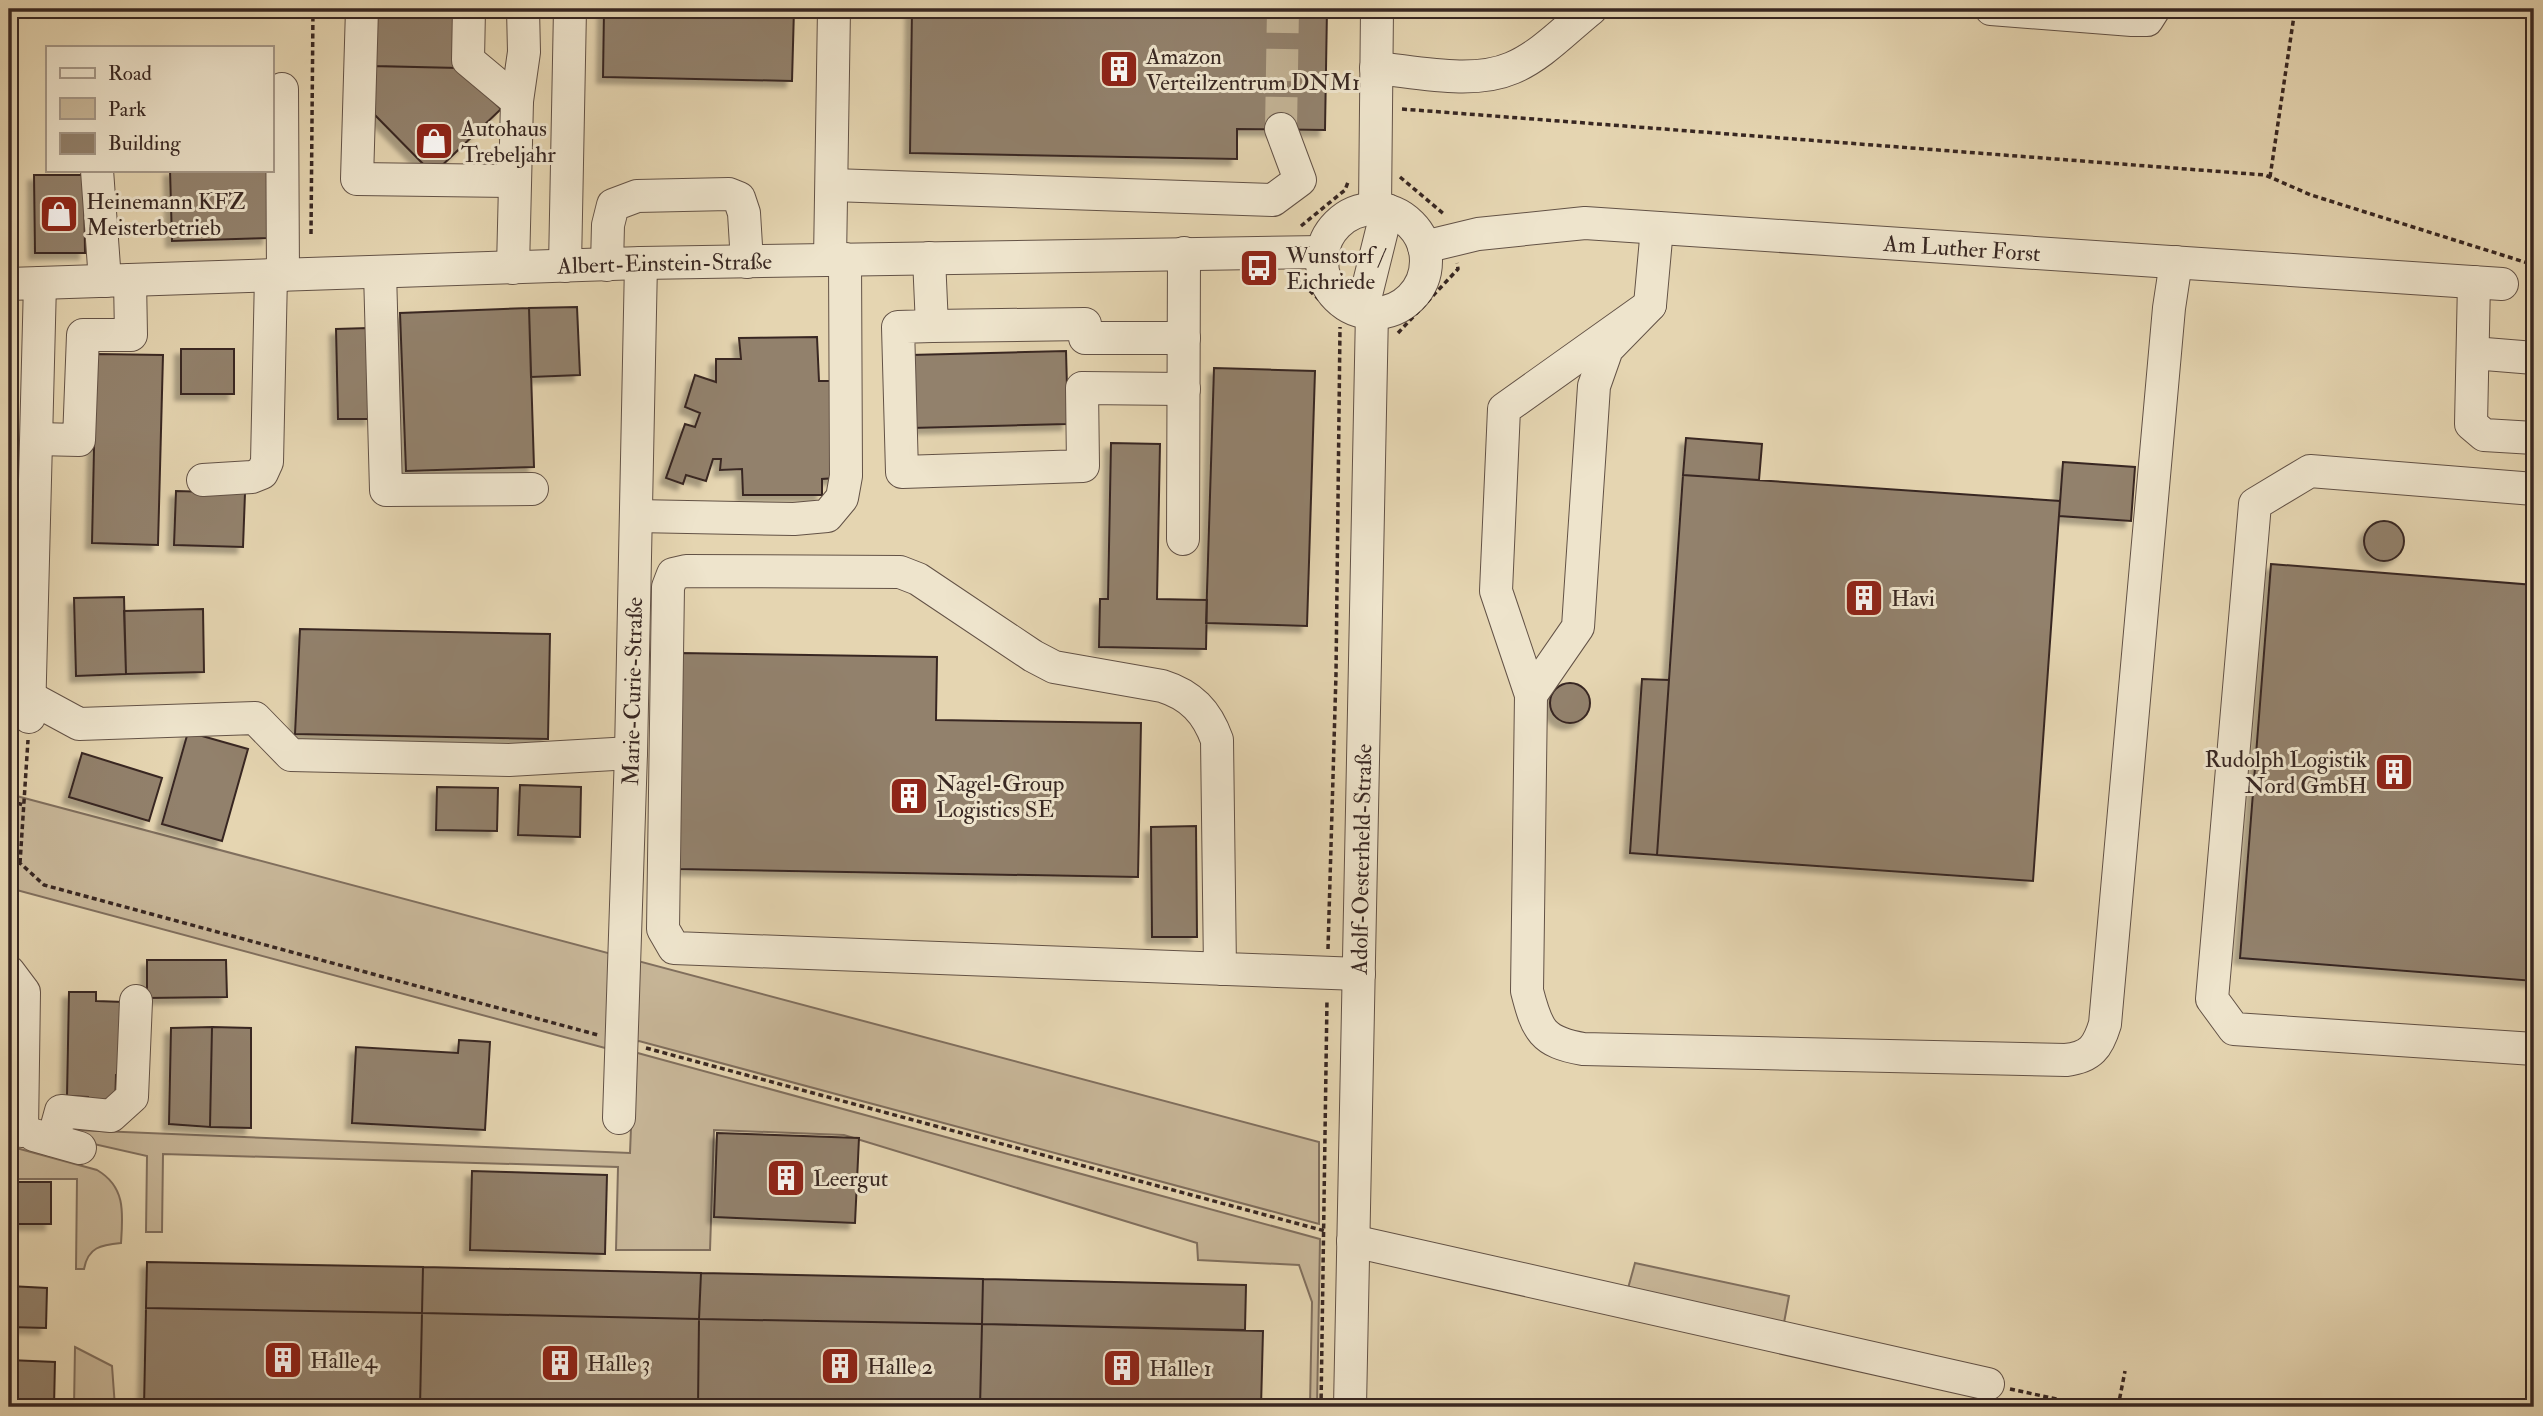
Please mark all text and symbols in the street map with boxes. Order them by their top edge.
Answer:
place label: Amazon Verteilzentrum DNM1 [1145,42,1360,97]
legend [46,46,273,172]
building icon: Amazon Verteilzentrum DNM1 [1098,48,1140,90]
text: Road [108,60,153,87]
text: Park [108,96,146,123]
place label: Autohaus Trebeljahr [460,114,556,169]
shop icon: Autohaus Trebeljahr [413,120,455,162]
text: Building [108,130,181,157]
place label: Heinemann KFZ Meisterbetrieb [86,187,245,242]
shop icon: Heinemann KFZ Meisterbetrieb [38,193,80,235]
street label: Am Luther Forst [1882,229,2041,268]
place label: Wunstorf / Eichriede [1285,241,1387,296]
street label: Albert-Einstein-Straße [556,247,773,281]
bus stop icon: Wunstorf / Eichriede [1238,247,1280,289]
building icon: Havi [1843,577,1885,619]
place label: Havi [1891,584,1935,613]
street label: Marie-Curie-Straße [616,596,649,786]
street label: Adolf-Oesterheld-Straße [1345,743,1378,976]
place label: Rudolph Logistik Nord GmbH [2205,745,2367,800]
building icon: Rudolph Logistik Nord GmbH [2373,751,2415,793]
place label: Nagel-Group Logistics SE [936,769,1064,824]
building icon: Nagel-Group Logistics SE [888,775,930,817]
building icon: Leergut [765,1157,807,1199]
place label: Leergut [813,1164,888,1193]
building icon: Halle 4 [262,1339,304,1381]
building icon: Halle 3 [539,1342,581,1384]
building icon: Halle 2 [819,1345,861,1387]
place label: Halle 4 [310,1346,378,1375]
building icon: Halle 1 [1101,1347,1143,1389]
place label: Halle 3 [587,1349,650,1378]
place label: Halle 2 [867,1352,933,1381]
place label: Halle 1 [1149,1354,1212,1383]

